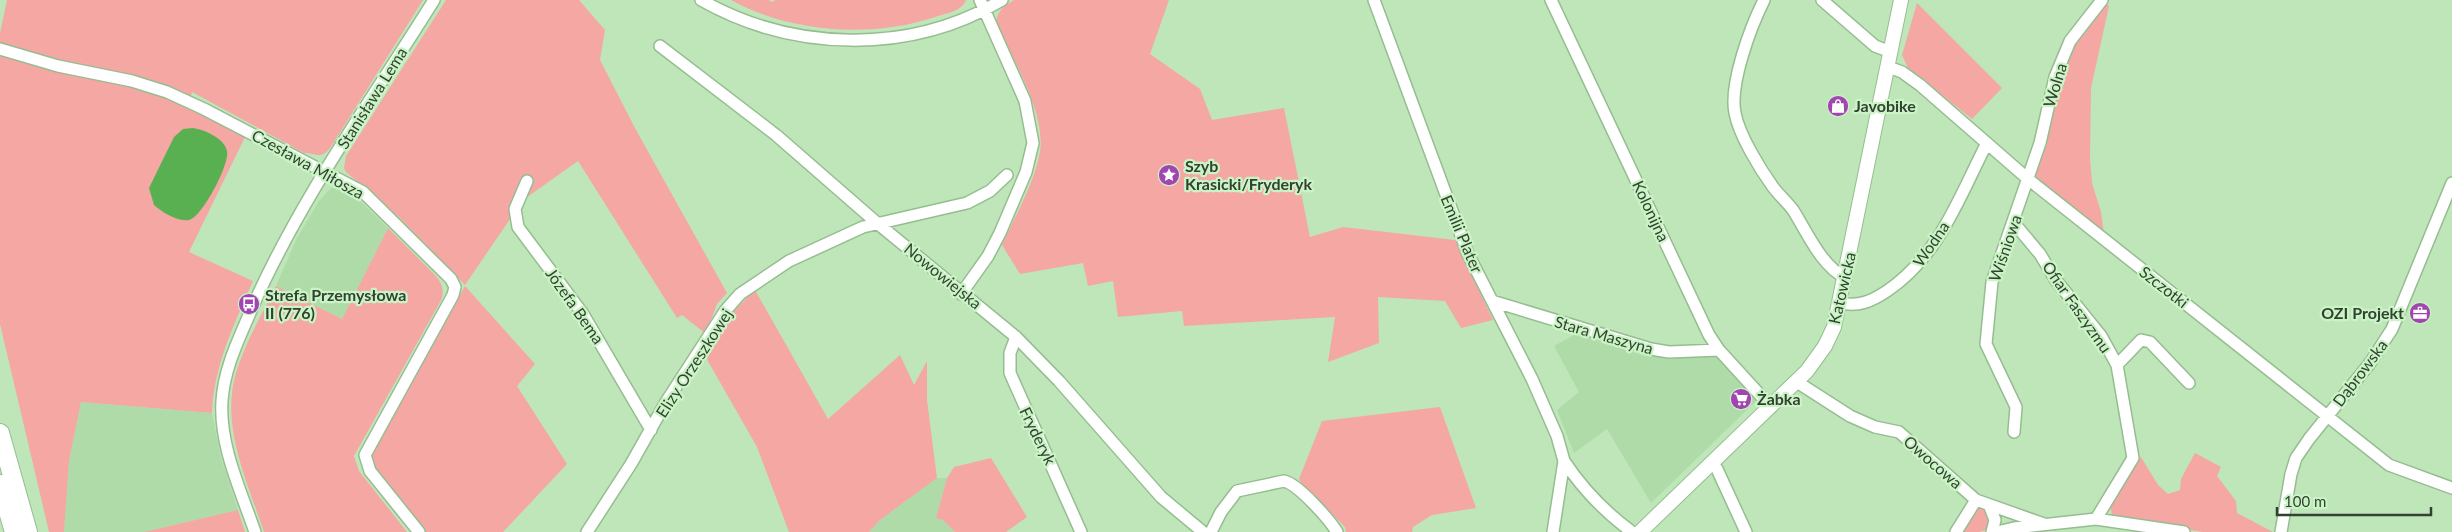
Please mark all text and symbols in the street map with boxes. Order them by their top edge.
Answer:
street label: Stanisława Lema [333,43,410,152]
street label: Wolna [2039,60,2070,109]
shop icon: Javobike [1826,94,1850,118]
place label: Javobike [1854,96,1916,115]
street label: Czesława Miłosza [249,125,368,202]
place label: Szyb Krasicki/Fryderyk [1185,156,1312,193]
place icon: Szyb Krasicki/Fryderyk [1157,163,1181,187]
street label: Kolonijna [1629,177,1674,244]
street label: Emilii Plater [1438,192,1487,276]
street label: Wiśniowa [1984,212,2025,284]
street label: Wodna [1909,217,1953,270]
street label: Nowowiejska [901,239,986,313]
street label: Katowicka [1824,250,1859,326]
street label: Ofiar Faszyzmu [2039,257,2116,356]
street label: Szczotki [2136,262,2193,312]
street label: Józefa Bema [542,264,608,347]
place label: Strefa Przemysłowa II (776) [265,285,406,322]
bus stop icon: Strefa Przemysłowa II (776) [237,292,261,316]
office icon: OZI Projekt [2408,301,2432,325]
place label: OZI Projekt [2321,303,2404,322]
street label: Elizy Orzeszkowej [651,305,736,421]
street label: Stara Maszyna [1553,311,1656,358]
street label: Dąbrowska [2328,335,2391,410]
supermarket icon: Żabka [1729,387,1753,411]
place label: Żabka [1757,389,1801,408]
street label: Fryderyk [1016,404,1061,469]
street label: Owocowa [1900,431,1966,492]
scale bar [2277,484,2431,516]
text: 100 m [2284,492,2326,510]

